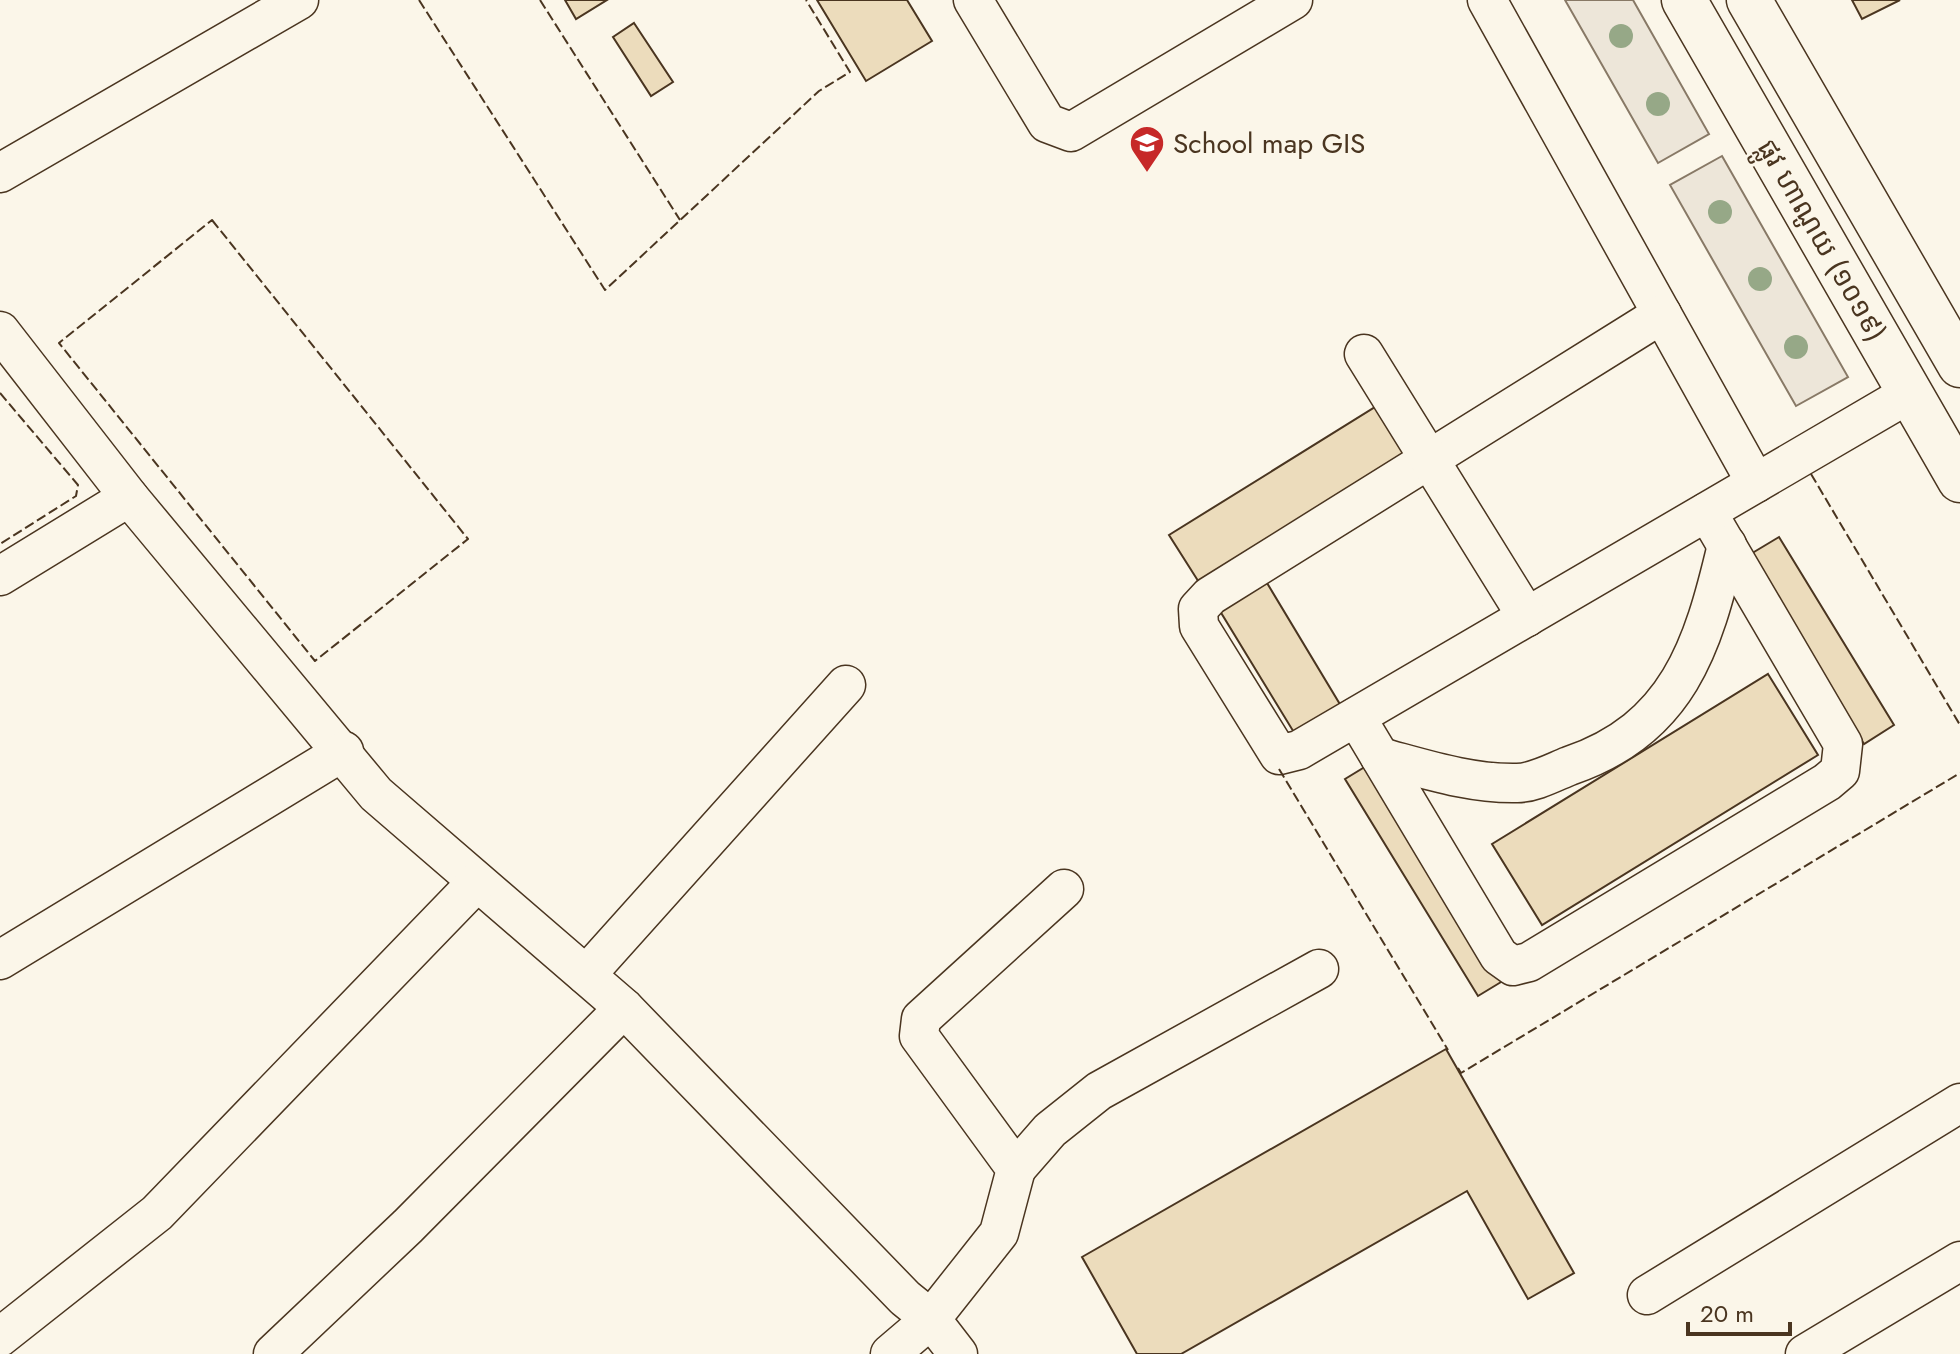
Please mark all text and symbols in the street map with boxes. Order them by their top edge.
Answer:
place label: School map GIS [1173,123,1365,164]
school or university icon: School map GIS [1128,124,1166,174]
street label: ផ្លូវ ហាណូយ (១០១៩) [1744,131,1897,351]
scale bar [1688,1286,1790,1336]
text: 20 m [1700,1296,1754,1331]

